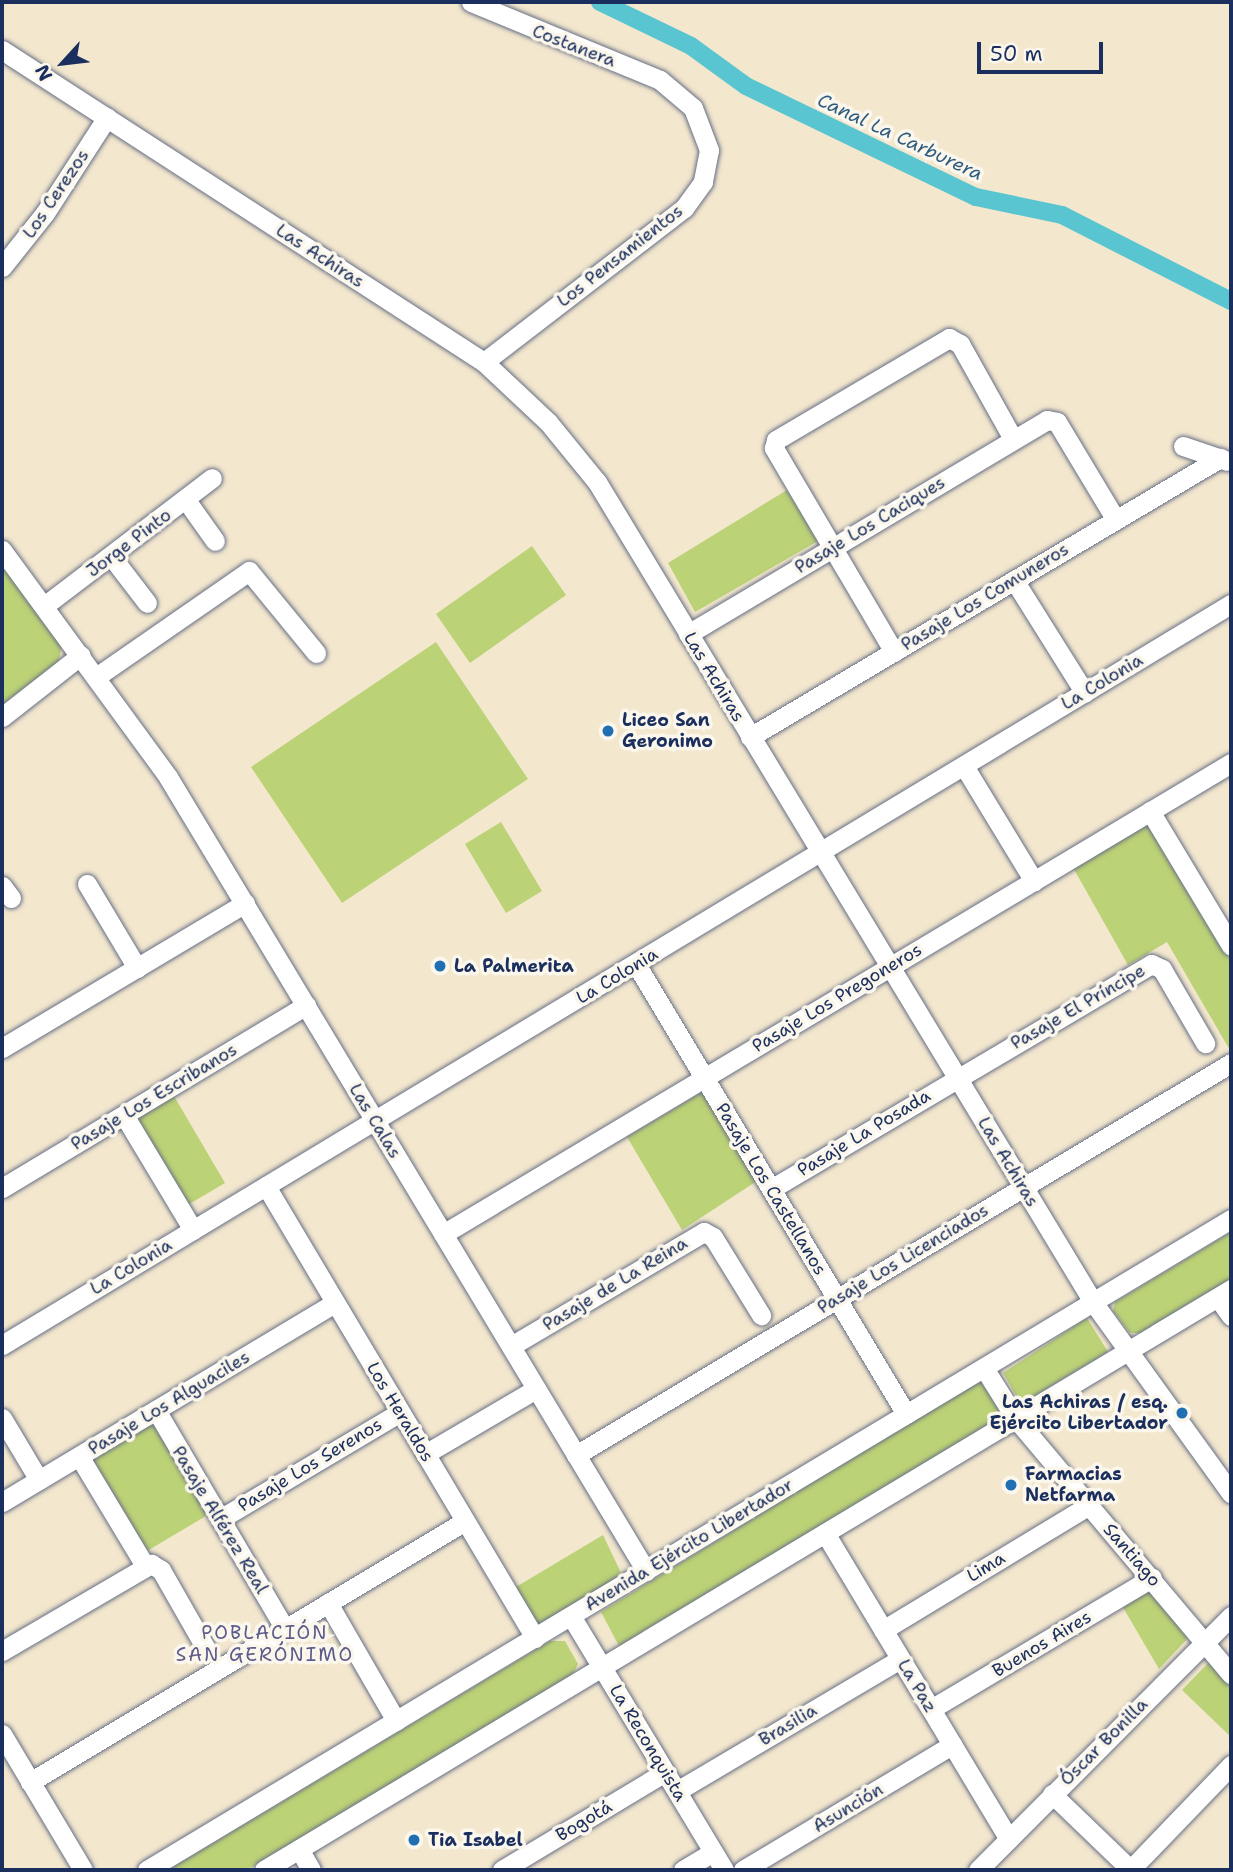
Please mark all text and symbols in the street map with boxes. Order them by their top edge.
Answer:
street label: Costanera [529,20,619,72]
north arrow [28,28,98,98]
scale bar [981,28,1107,72]
text: 50 m [990,40,1043,68]
text: N [29,60,58,85]
water label: Canal La Carburera [814,89,986,185]
street label: Los Cerezos [18,145,94,243]
street label: Los Pensamientos [553,200,687,312]
street label: Las Achiras [272,219,368,293]
street label: Pasaje Los Caciques [791,472,949,578]
street label: Jorge Pinto [82,504,176,582]
street label: Pasaje Los Comuneros [897,538,1073,656]
street label: Las Achiras [679,628,749,726]
street label: La Colonia [1057,649,1147,715]
place label: Liceo San Geronimo [622,710,713,752]
marker: Liceo San Geronimo [600,723,616,739]
street label: Pasaje Los Pregoneros [748,939,926,1057]
street label: La Colonia [572,943,662,1009]
place label: La Palmerita [454,955,574,977]
marker: La Palmerita [432,958,448,974]
street label: Pasaje El Príncipe [1007,960,1149,1054]
street label: Pasaje Los Escribanos [67,1039,241,1155]
street label: Las Calas [344,1080,406,1162]
street label: Pasaje La Posada [794,1085,934,1181]
street label: Pasaje Los Castellanos [711,1099,831,1279]
street label: Las Achiras [973,1113,1043,1211]
street label: Pasaje Los Licenciados [814,1199,992,1319]
street label: Pasaje de La Reina [539,1232,691,1336]
street label: La Colonia [86,1234,176,1300]
street label: Pasaje Los Alguaciles [84,1346,254,1460]
street label: Los Heraldos [362,1358,438,1466]
place label: Las Achiras / esq. Ejército Libertador [990,1392,1168,1434]
marker: Las Achiras / esq. Ejército Libertador [1174,1405,1190,1421]
street label: Pasaje Los Serenos [234,1413,386,1517]
street label: Pasaje Alférez Real [167,1442,273,1598]
place label: Farmacias Netfarma [1025,1464,1122,1506]
street label: Avenida Ejército Libertador [581,1474,797,1616]
marker: Farmacias Netfarma [1003,1477,1019,1493]
street label: Santiago [1099,1519,1165,1591]
street label: Lima [963,1547,1009,1587]
street label: Buenos Aires [989,1606,1095,1682]
district label: POBLACIÓN SAN GERÓNIMO [177,1622,353,1666]
street label: La Paz [893,1655,941,1717]
street label: La Reconquista [605,1681,691,1805]
street label: Óscar Bonilla [1056,1694,1152,1790]
street label: Brasilia [755,1699,821,1751]
street label: Asunción [809,1779,887,1837]
street label: Bogotá [552,1796,616,1846]
place label: Tia Isabel [428,1829,523,1851]
marker: Tia Isabel [406,1832,422,1848]

